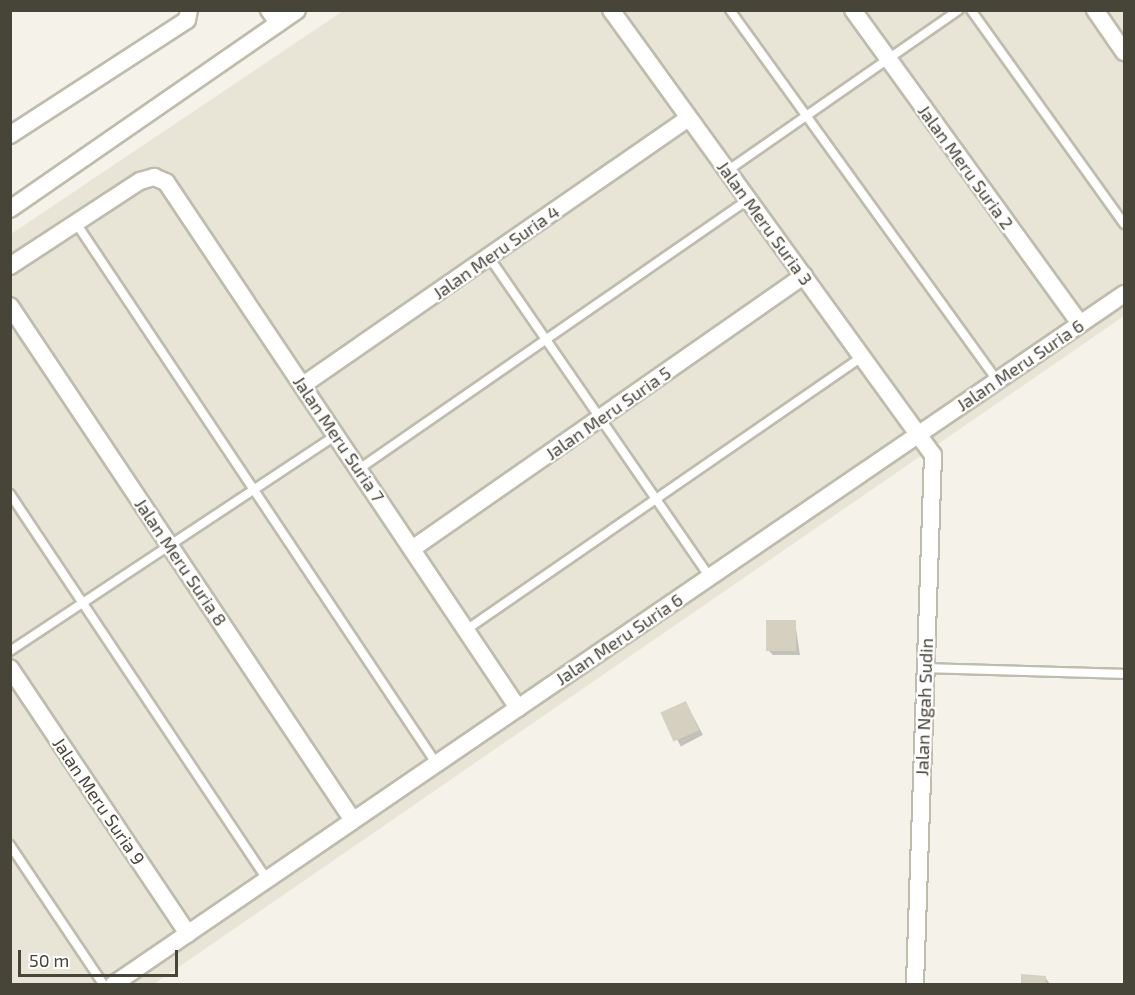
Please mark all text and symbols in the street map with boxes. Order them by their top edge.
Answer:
street label: Jalan Meru Suria 2 [914,101,1018,233]
street label: Jalan Meru Suria 3 [713,157,817,289]
street label: Jalan Meru Suria 4 [429,200,563,304]
street label: Jalan Meru Suria 6 [952,314,1088,416]
street label: Jalan Meru Suria 5 [541,362,675,464]
street label: Jalan Meru Suria 7 [289,372,389,506]
street label: Jalan Meru Suria 8 [130,494,232,630]
street label: Jalan Meru Suria 6 [551,588,687,690]
street label: Jalan Ngah Sudin [911,638,937,776]
street label: Jalan Meru Suria 9 [48,733,150,869]
scale bar [21,938,182,976]
text: 50 m [29,949,69,971]

